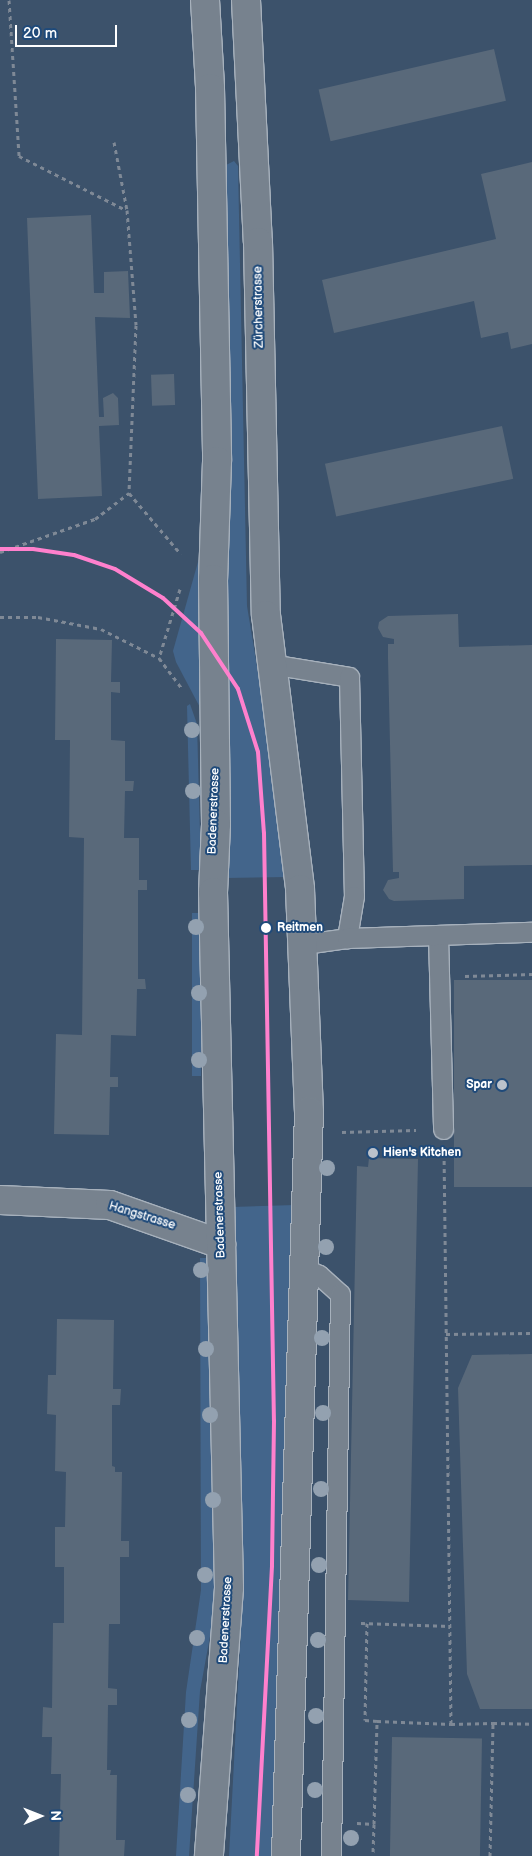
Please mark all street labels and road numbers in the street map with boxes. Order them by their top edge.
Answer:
street label: Zürcherstrasse [251,266,267,348]
street label: Badenerstrasse [205,767,223,855]
street label: Badenerstrasse [211,1171,229,1259]
street label: Hangstrasse [107,1199,177,1233]
street label: Badenerstrasse [217,1576,235,1664]

